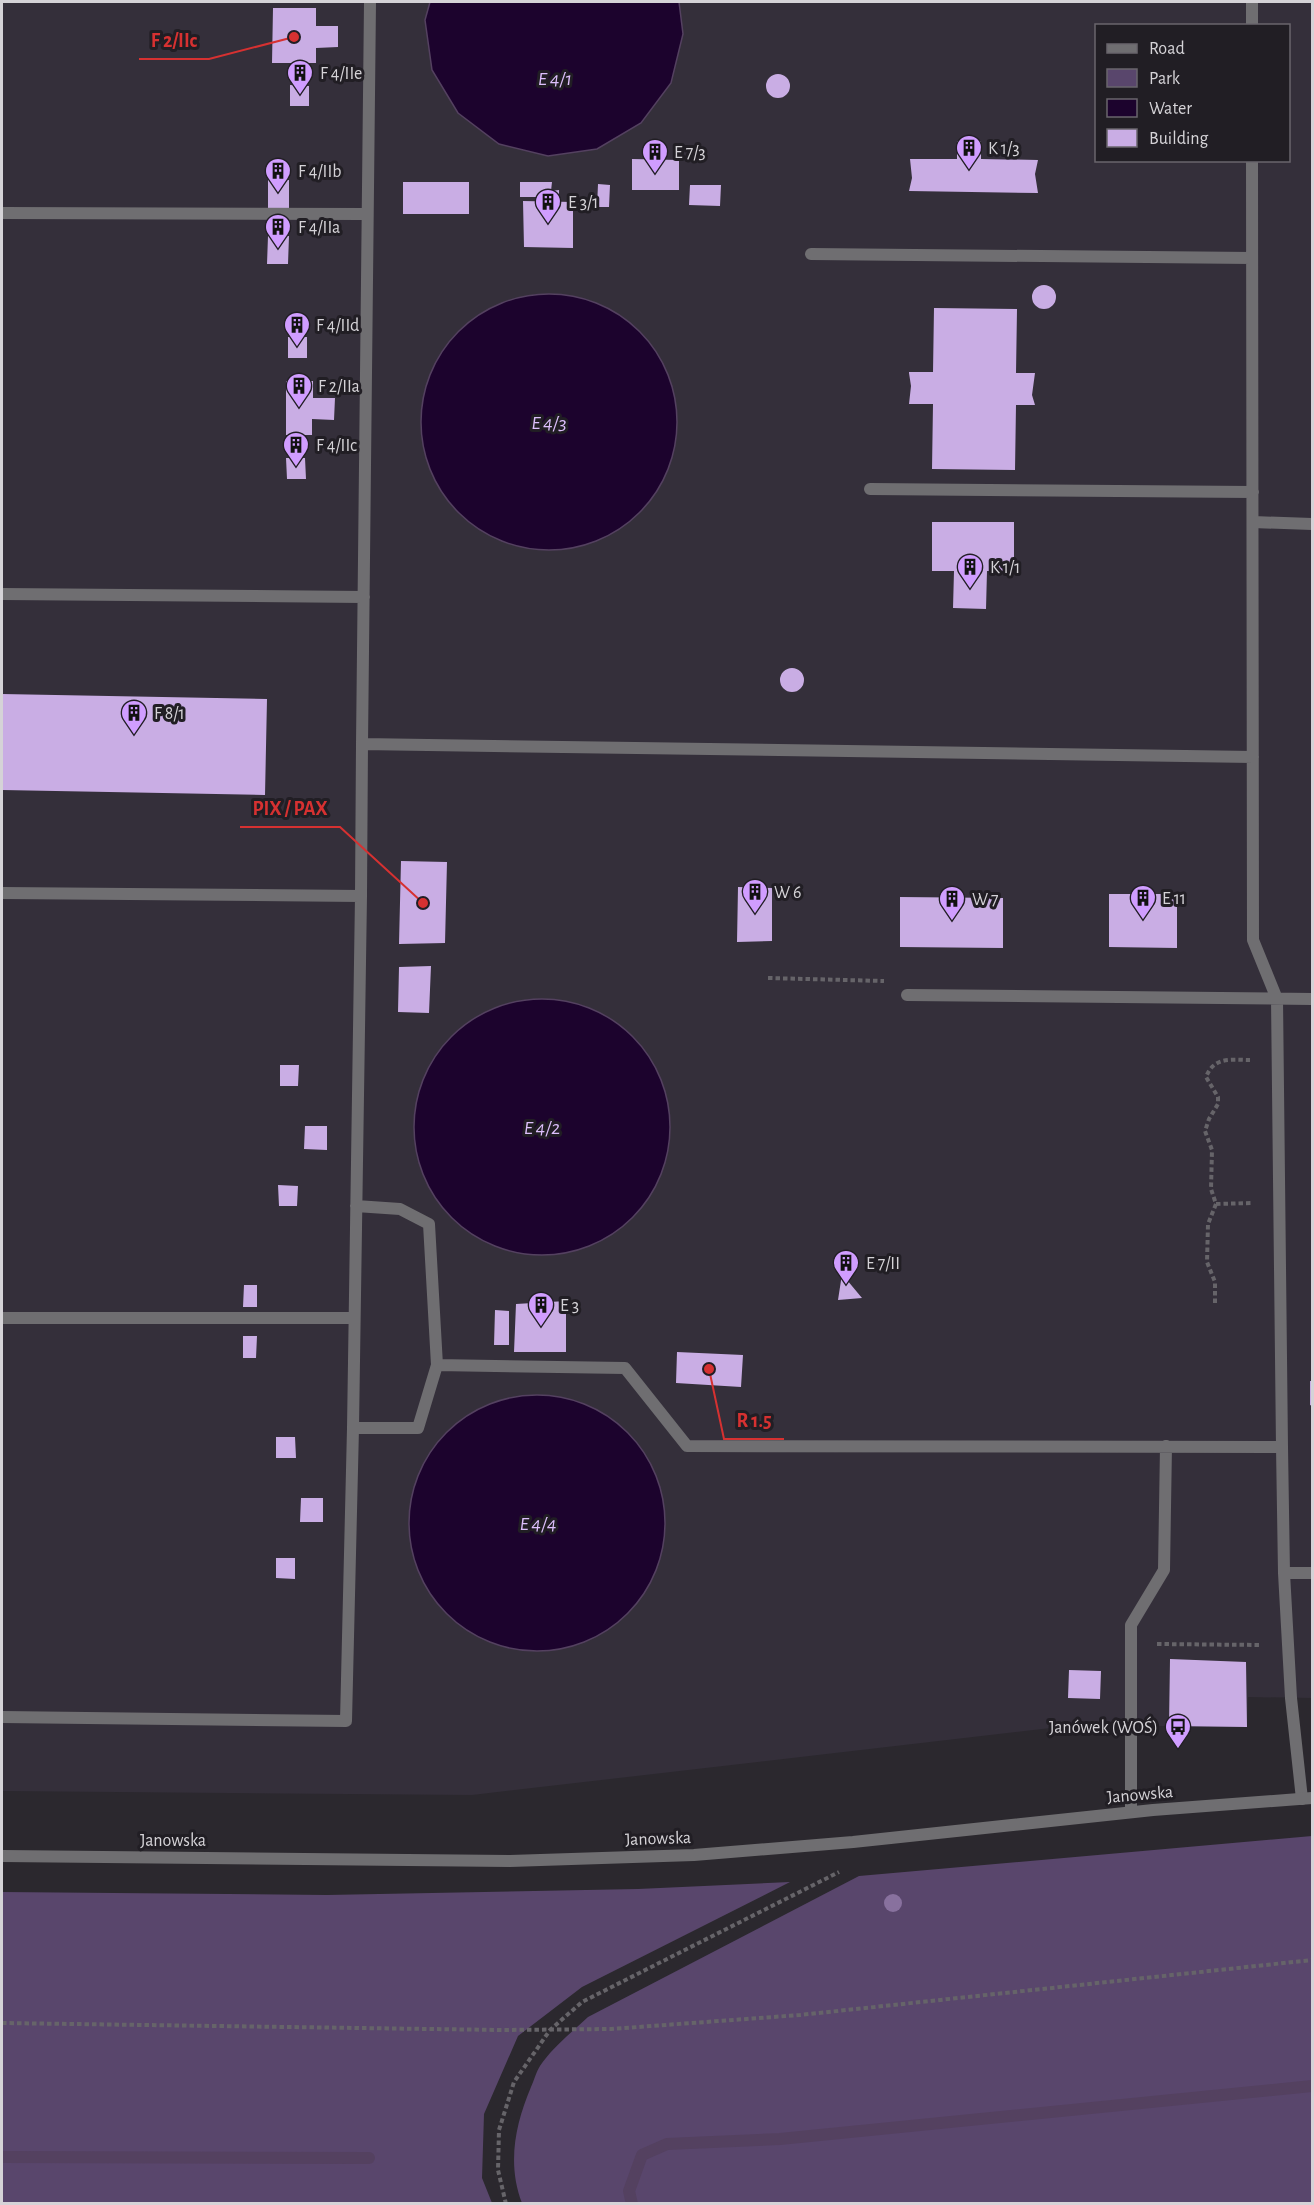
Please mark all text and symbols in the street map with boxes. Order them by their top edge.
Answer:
callout: F 2/IIc [139,21,209,59]
legend [1095,24,1290,162]
text: F 2/IIc [151,31,197,51]
text: Road [1149,40,1185,58]
building icon: F 4/IIe [285,58,315,96]
place label: F 4/IIe [320,65,362,83]
water label: E 4/1 [538,69,572,89]
text: Park [1149,70,1181,88]
text: Water [1149,100,1192,118]
text: Building [1149,130,1209,148]
building icon: K 1/3 [954,133,984,171]
building icon: E 7/3 [640,137,670,175]
place label: K 1/3 [988,140,1020,158]
place label: E 7/3 [674,144,706,162]
building icon: F 4/IIb [263,156,293,194]
place label: F 4/IIb [298,163,341,181]
building icon: E 3/1 [533,187,563,225]
place label: E 3/1 [568,194,598,212]
building icon: F 4/IIa [263,212,293,250]
place label: F 4/IIa [298,219,340,237]
building icon: F 4/IId [282,310,312,348]
place label: F 4/IId [316,317,359,335]
building icon: F 2/IIa [284,371,314,409]
place label: F 2/IIa [318,378,360,396]
water label: E 4/3 [531,413,567,433]
building icon: F 4/IIc [281,430,311,468]
place label: F 4/IIc [316,437,357,455]
building icon: K 1/1 [955,552,985,590]
place label: K 1/1 [990,559,1020,577]
building icon: F 8/1 [119,698,149,736]
place label: F 8/1 [154,705,185,723]
callout: PIX / PAX [240,789,340,827]
text: PIX / PAX [252,799,328,819]
building icon: W 6 [740,877,770,915]
building icon: E 11 [1128,883,1158,921]
place label: W 6 [774,884,802,902]
building icon: W 7 [937,884,967,922]
place label: E 11 [1162,890,1186,908]
place label: W 7 [972,891,999,909]
water label: E 4/2 [524,1118,560,1138]
building icon: E 7/II [831,1248,861,1286]
place label: E 7/II [866,1255,900,1273]
building icon: E 3 [526,1290,556,1328]
place label: E 3 [560,1297,579,1315]
callout: R 1.5 [724,1401,784,1439]
text: R 1.5 [736,1411,772,1431]
water label: E 4/4 [519,1514,557,1534]
bus stop icon: Janówek (WOŚ) [1163,1712,1193,1750]
place label: Janówek (WOŚ) [1049,1716,1158,1737]
street label: Janowska [1106,1783,1174,1807]
street label: Janowska [625,1829,691,1849]
street label: Janowska [140,1832,206,1850]

